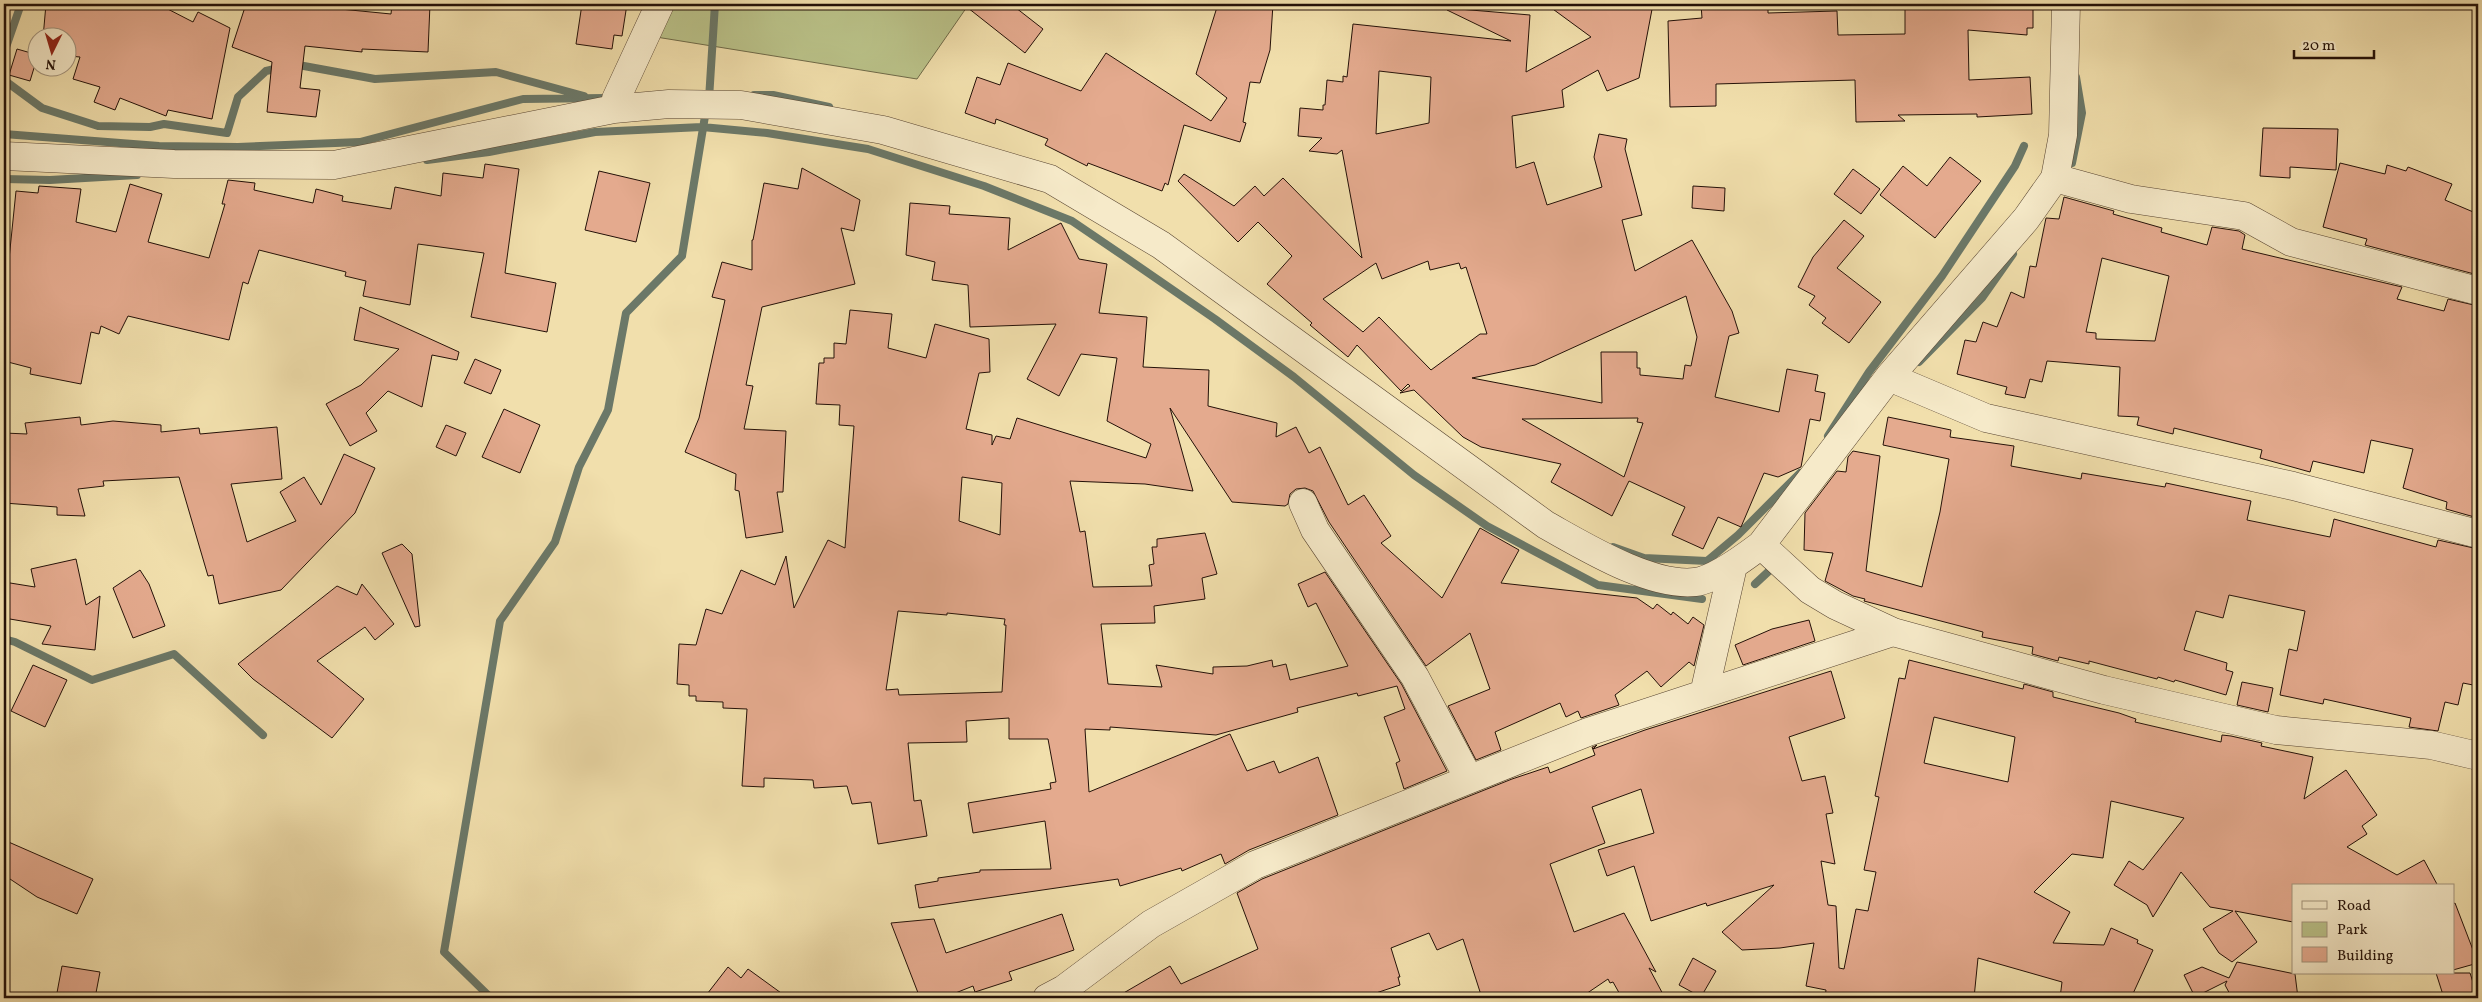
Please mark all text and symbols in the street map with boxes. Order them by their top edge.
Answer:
north arrow [28,28,78,78]
scale bar [2294,28,2374,60]
text: 20 m [2302,36,2335,57]
text: N [45,54,57,73]
legend [2292,884,2454,974]
text: Road [2337,896,2371,917]
text: Park [2337,920,2368,941]
text: Building [2337,946,2394,967]

